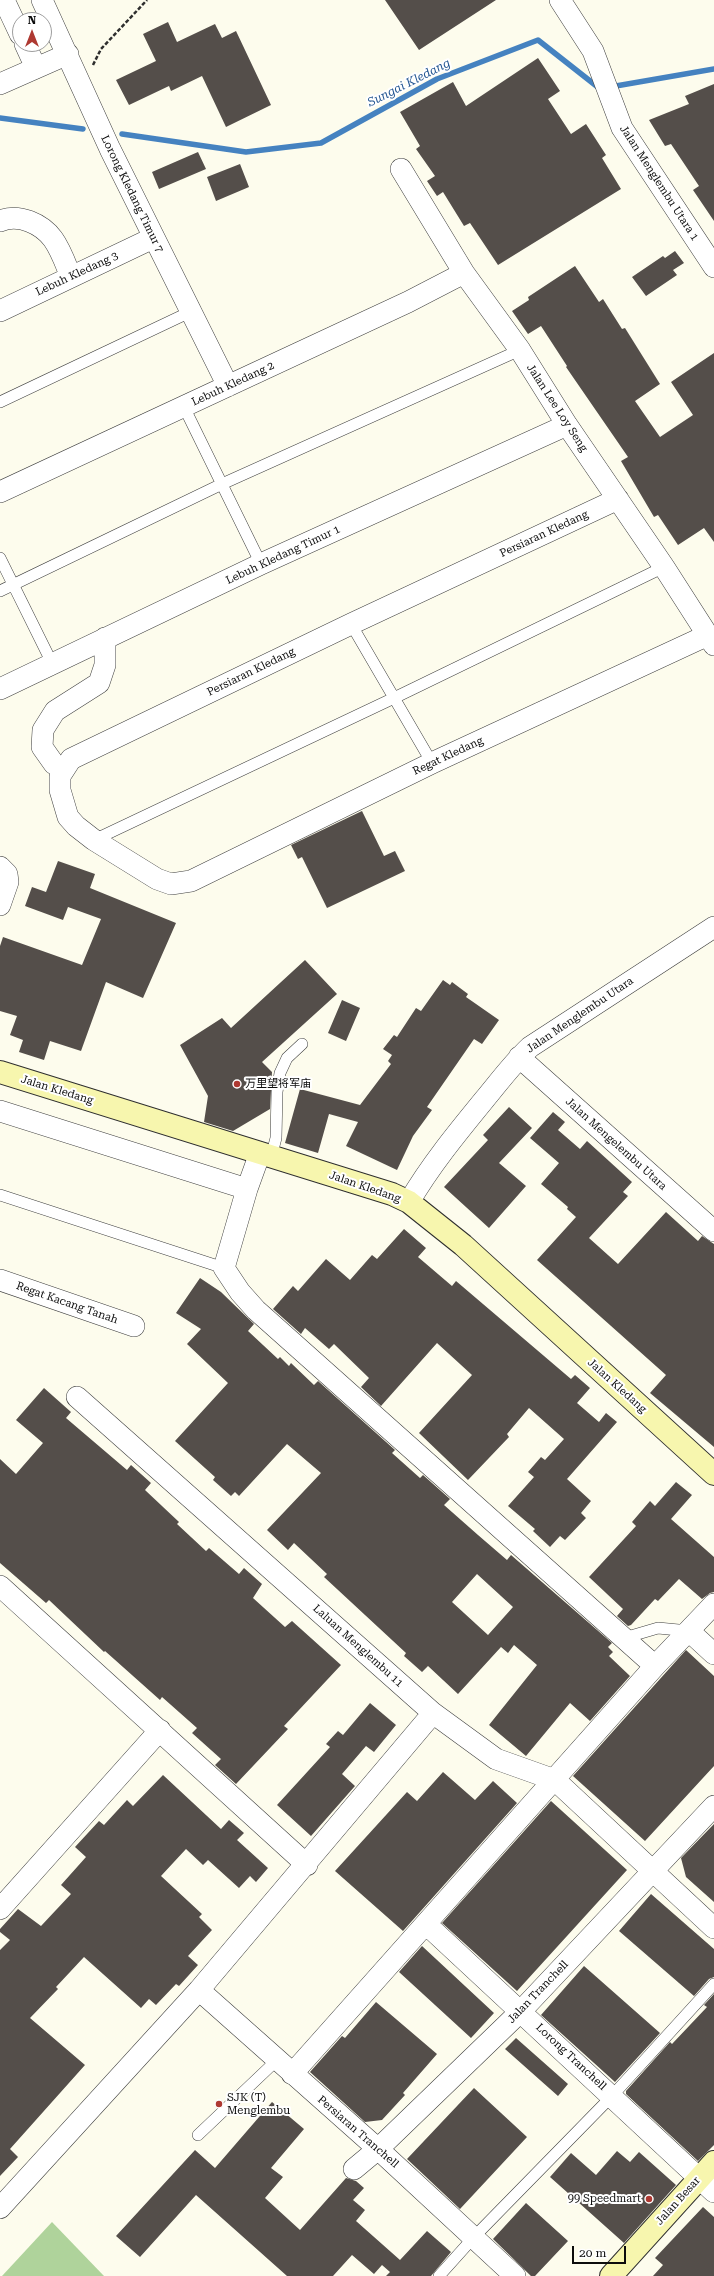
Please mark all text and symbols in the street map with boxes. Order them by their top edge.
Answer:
north arrow [12,12,52,52]
text: N [28,14,36,27]
water label: Sungai Kledang [365,56,453,110]
street label: Jalan Menglembu Utara 1 [617,123,701,243]
street label: Lorong Kledang Timur 7 [98,133,166,255]
street label: Lebuh Kledang 3 [34,249,120,299]
street label: Lebuh Kledang 2 [190,359,276,409]
street label: Jalan Lee Loy Seng [524,362,590,454]
street label: Persiaran Kledang [498,508,590,560]
street label: Lebuh Kledang Timur 1 [224,523,342,587]
street label: Persiaran Kledang [205,645,297,699]
street label: Regat Kledang [411,734,485,778]
street label: Jalan Menglembu Utara [524,974,636,1056]
street label: Jalan Kledang [19,1073,95,1107]
place label: 万里望将军庙 [245,1077,311,1091]
marker: 万里望将军庙 [232,1079,242,1089]
street label: Jalan Mengelembu Utara [563,1095,669,1193]
street label: Jalan Kledang [327,1169,403,1205]
street label: Regat Kacang Tanah [14,1279,120,1327]
street label: Jalan Kledang [585,1356,649,1416]
street label: Laluan Menglembu 11 [310,1602,406,1690]
street label: Jalan Tranchell [505,1958,571,2026]
street label: Lorong Tranchell [533,2021,609,2093]
place label: SJK (T) Menglembu [227,2091,290,2117]
street label: Persiaran Tranchell [315,2093,401,2171]
marker: SJK (T) Menglembu [214,2099,224,2109]
street label: Jalan Besar [653,2174,703,2228]
place label: 99 Speedmart [568,2192,641,2206]
marker: 99 Speedmart [644,2194,654,2204]
scale bar [574,2238,628,2264]
text: 20 m [579,2246,606,2260]

